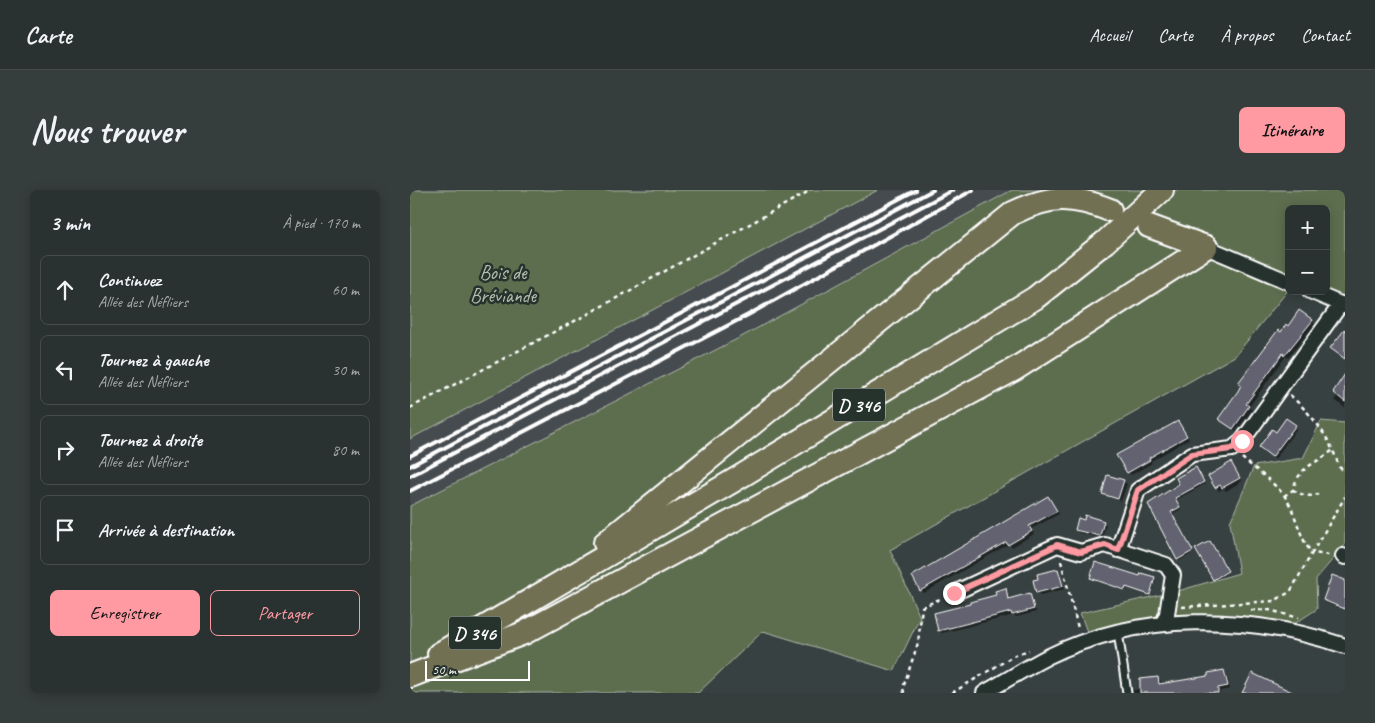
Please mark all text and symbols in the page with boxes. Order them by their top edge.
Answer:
text: Carte [25,20,72,50]
text: Accueil [1090,24,1130,46]
text: Carte [1158,24,1193,46]
text: À propos [1221,24,1273,46]
text: Contact [1301,24,1350,46]
button: Itinéraire [1239,107,1345,153]
text: Nous trouver [30,108,184,153]
map controls [1285,205,1330,295]
button: + [1285,205,1330,250]
text: 3 min [50,210,90,236]
text: À pied · 170 m [282,213,360,233]
button: − [1285,250,1330,295]
park label: Bois de Bréviande [470,260,538,308]
text: Continuez [98,268,161,292]
icon: ahead [51,276,79,304]
text: 60 m [332,280,359,300]
text: Allée des Néfliers [98,292,188,312]
text: Tournez à gauche [98,348,209,372]
icon: left [51,356,79,384]
text: 30 m [332,360,359,380]
text: Allée des Néfliers [98,372,188,392]
road number: D 346 [833,388,885,422]
text: Tournez à droite [98,428,202,452]
route start [1231,430,1254,453]
icon: right [51,436,79,464]
text: 80 m [332,440,359,460]
text: Allée des Néfliers [98,452,188,472]
icon: arrive [51,516,79,544]
text: Arrivée à destination [98,518,234,542]
route end [943,582,966,605]
button: Enregistrer [50,590,200,636]
button: Partager [210,590,360,636]
road number: D 346 [449,616,501,649]
scale bar [425,658,530,681]
text: 50 m [432,661,456,678]

